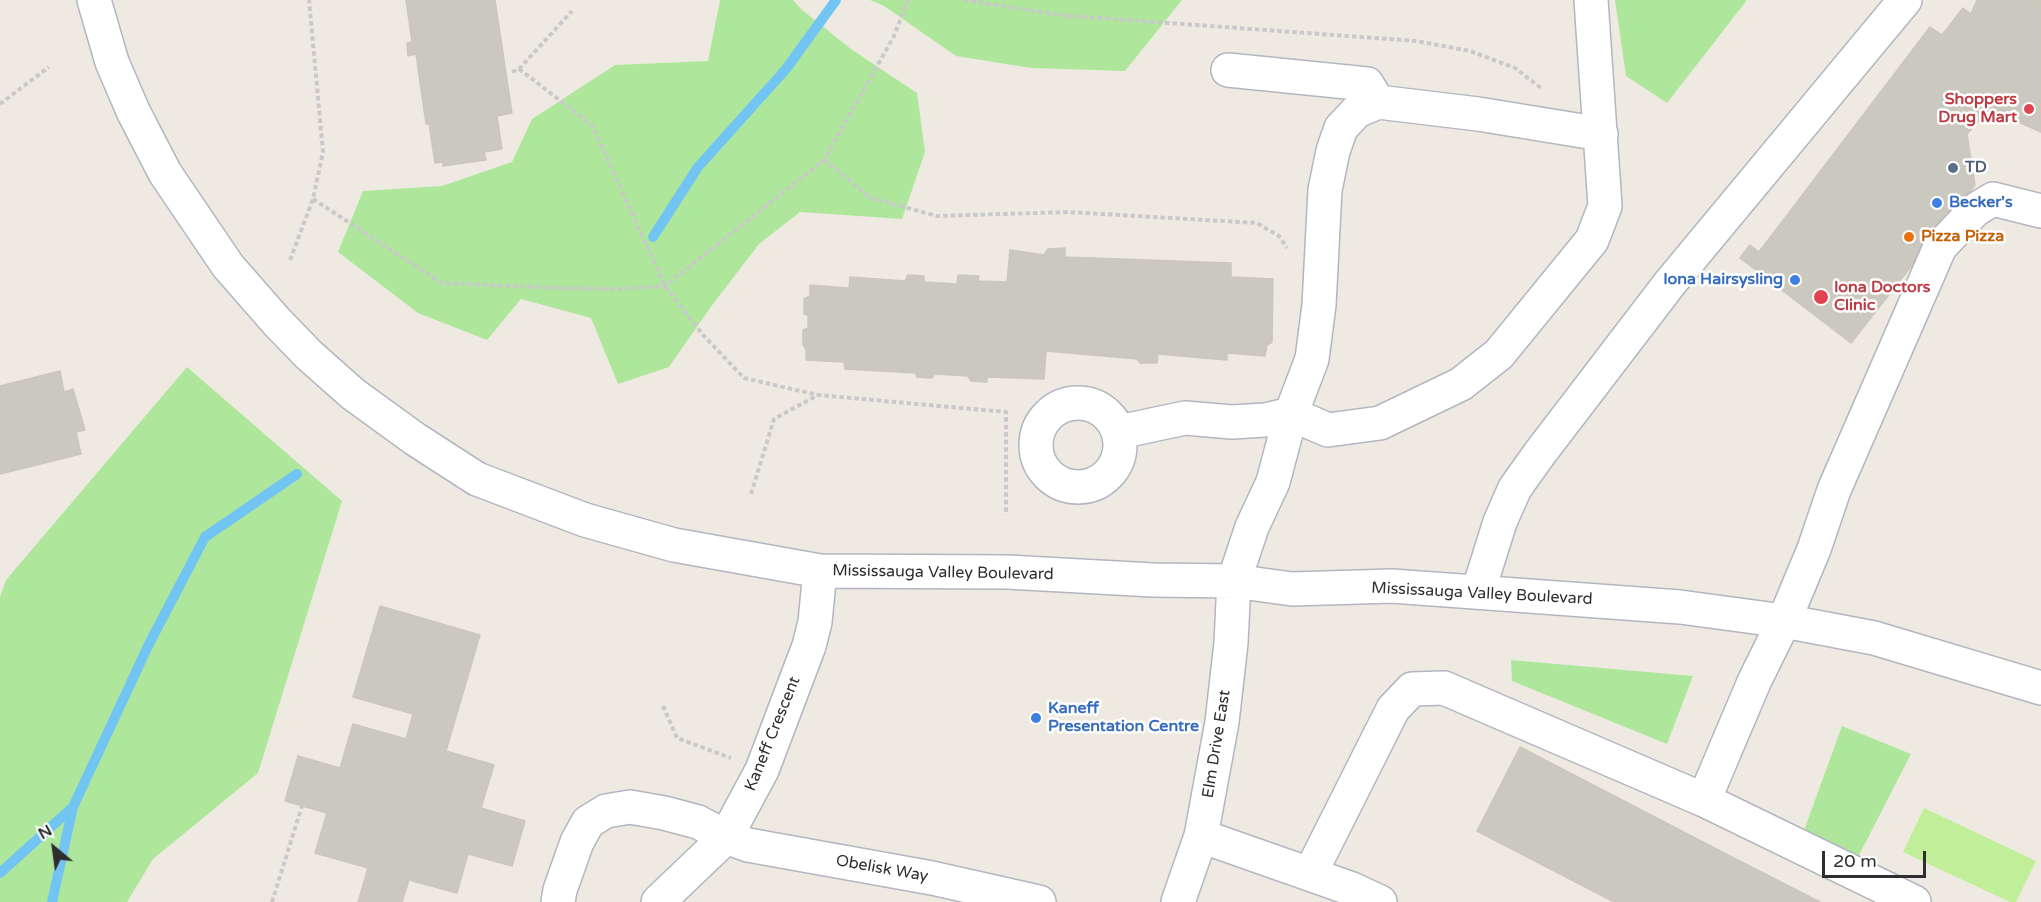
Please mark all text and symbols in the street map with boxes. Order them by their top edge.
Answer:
place label: Shoppers Drug Mart [1938,90,2017,128]
marker: Shoppers Drug Mart [2022,102,2036,116]
place label: TD [1965,158,1987,178]
marker: TD [1946,161,1960,175]
place label: Becker's [1949,193,2013,213]
marker: Becker's [1930,196,1944,210]
place label: Pizza Pizza [1921,227,2004,247]
marker: Pizza Pizza [1902,230,1916,244]
place label: Iona Hairsysling [1663,270,1783,290]
marker: Iona Hairsysling [1788,273,1802,287]
place label: Iona Doctors Clinic [1834,278,1930,316]
marker: Iona Doctors Clinic [1812,288,1830,306]
street label: Mississauga Valley Boulevard [832,561,1054,585]
street label: Mississauga Valley Boulevard [1371,579,1593,609]
street label: Kaneff Crescent [741,674,805,794]
street label: Elm Drive East [1199,688,1235,800]
place label: Kaneff Presentation Centre [1048,699,1199,737]
marker: Kaneff Presentation Centre [1029,711,1043,725]
north arrow [24,818,84,878]
text: N [35,820,56,844]
scale bar [1825,839,1928,877]
text: 20 m [1833,850,1877,872]
street label: Obelisk Way [834,851,930,887]

